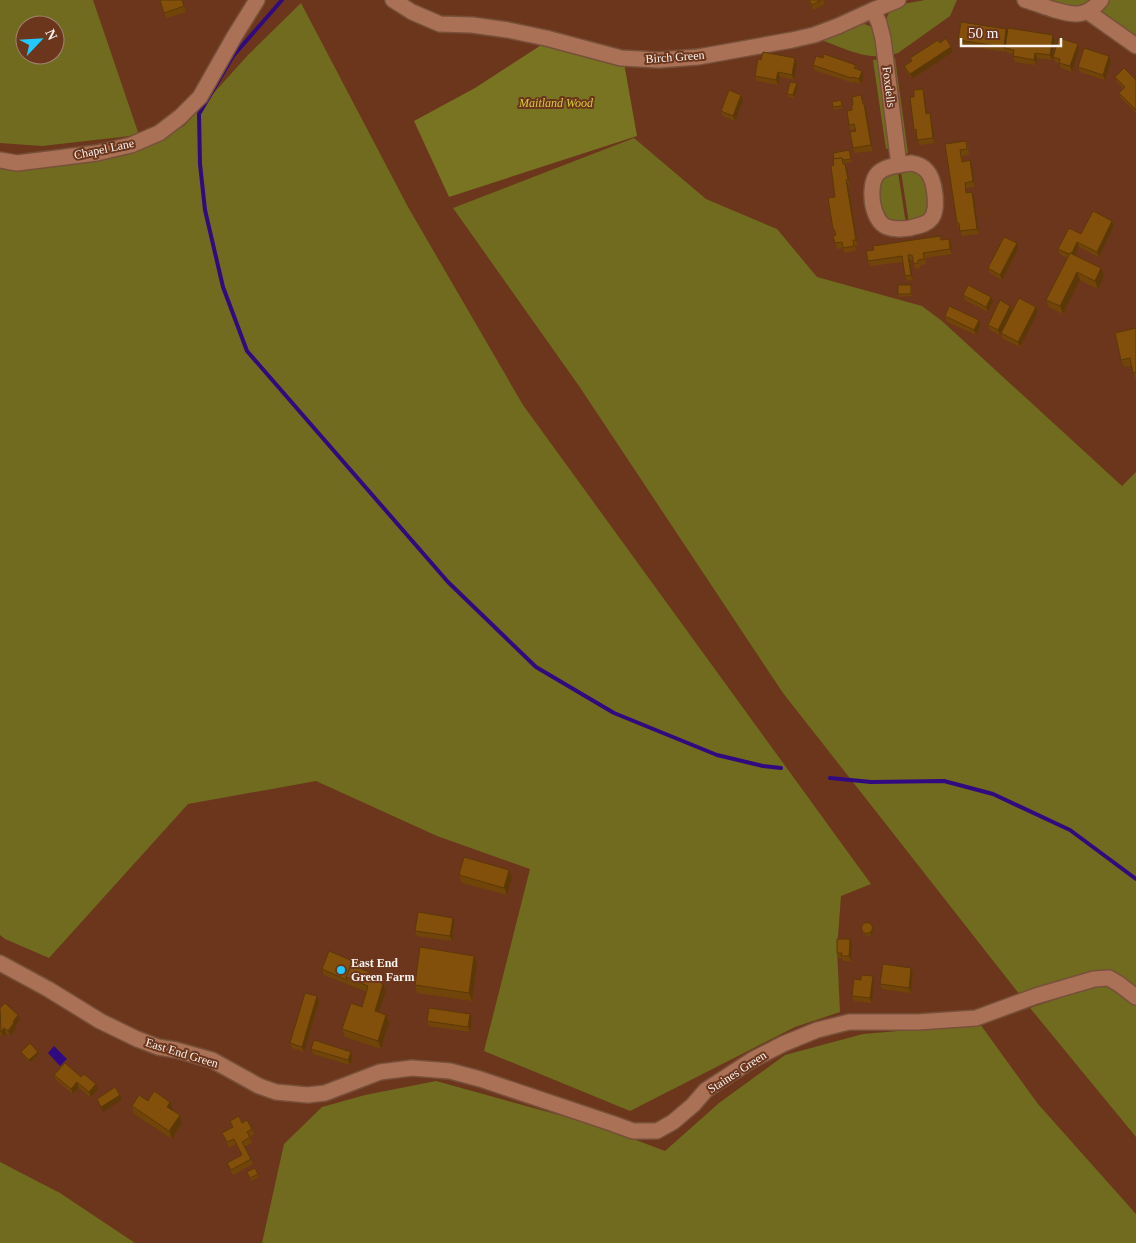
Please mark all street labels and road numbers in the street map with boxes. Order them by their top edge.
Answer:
street label: Birch Green [645,48,705,66]
street label: Foxdells [880,66,899,109]
street label: Chapel Lane [73,136,135,162]
street label: East End Green [144,1035,220,1071]
street label: Staines Green [705,1048,769,1096]

